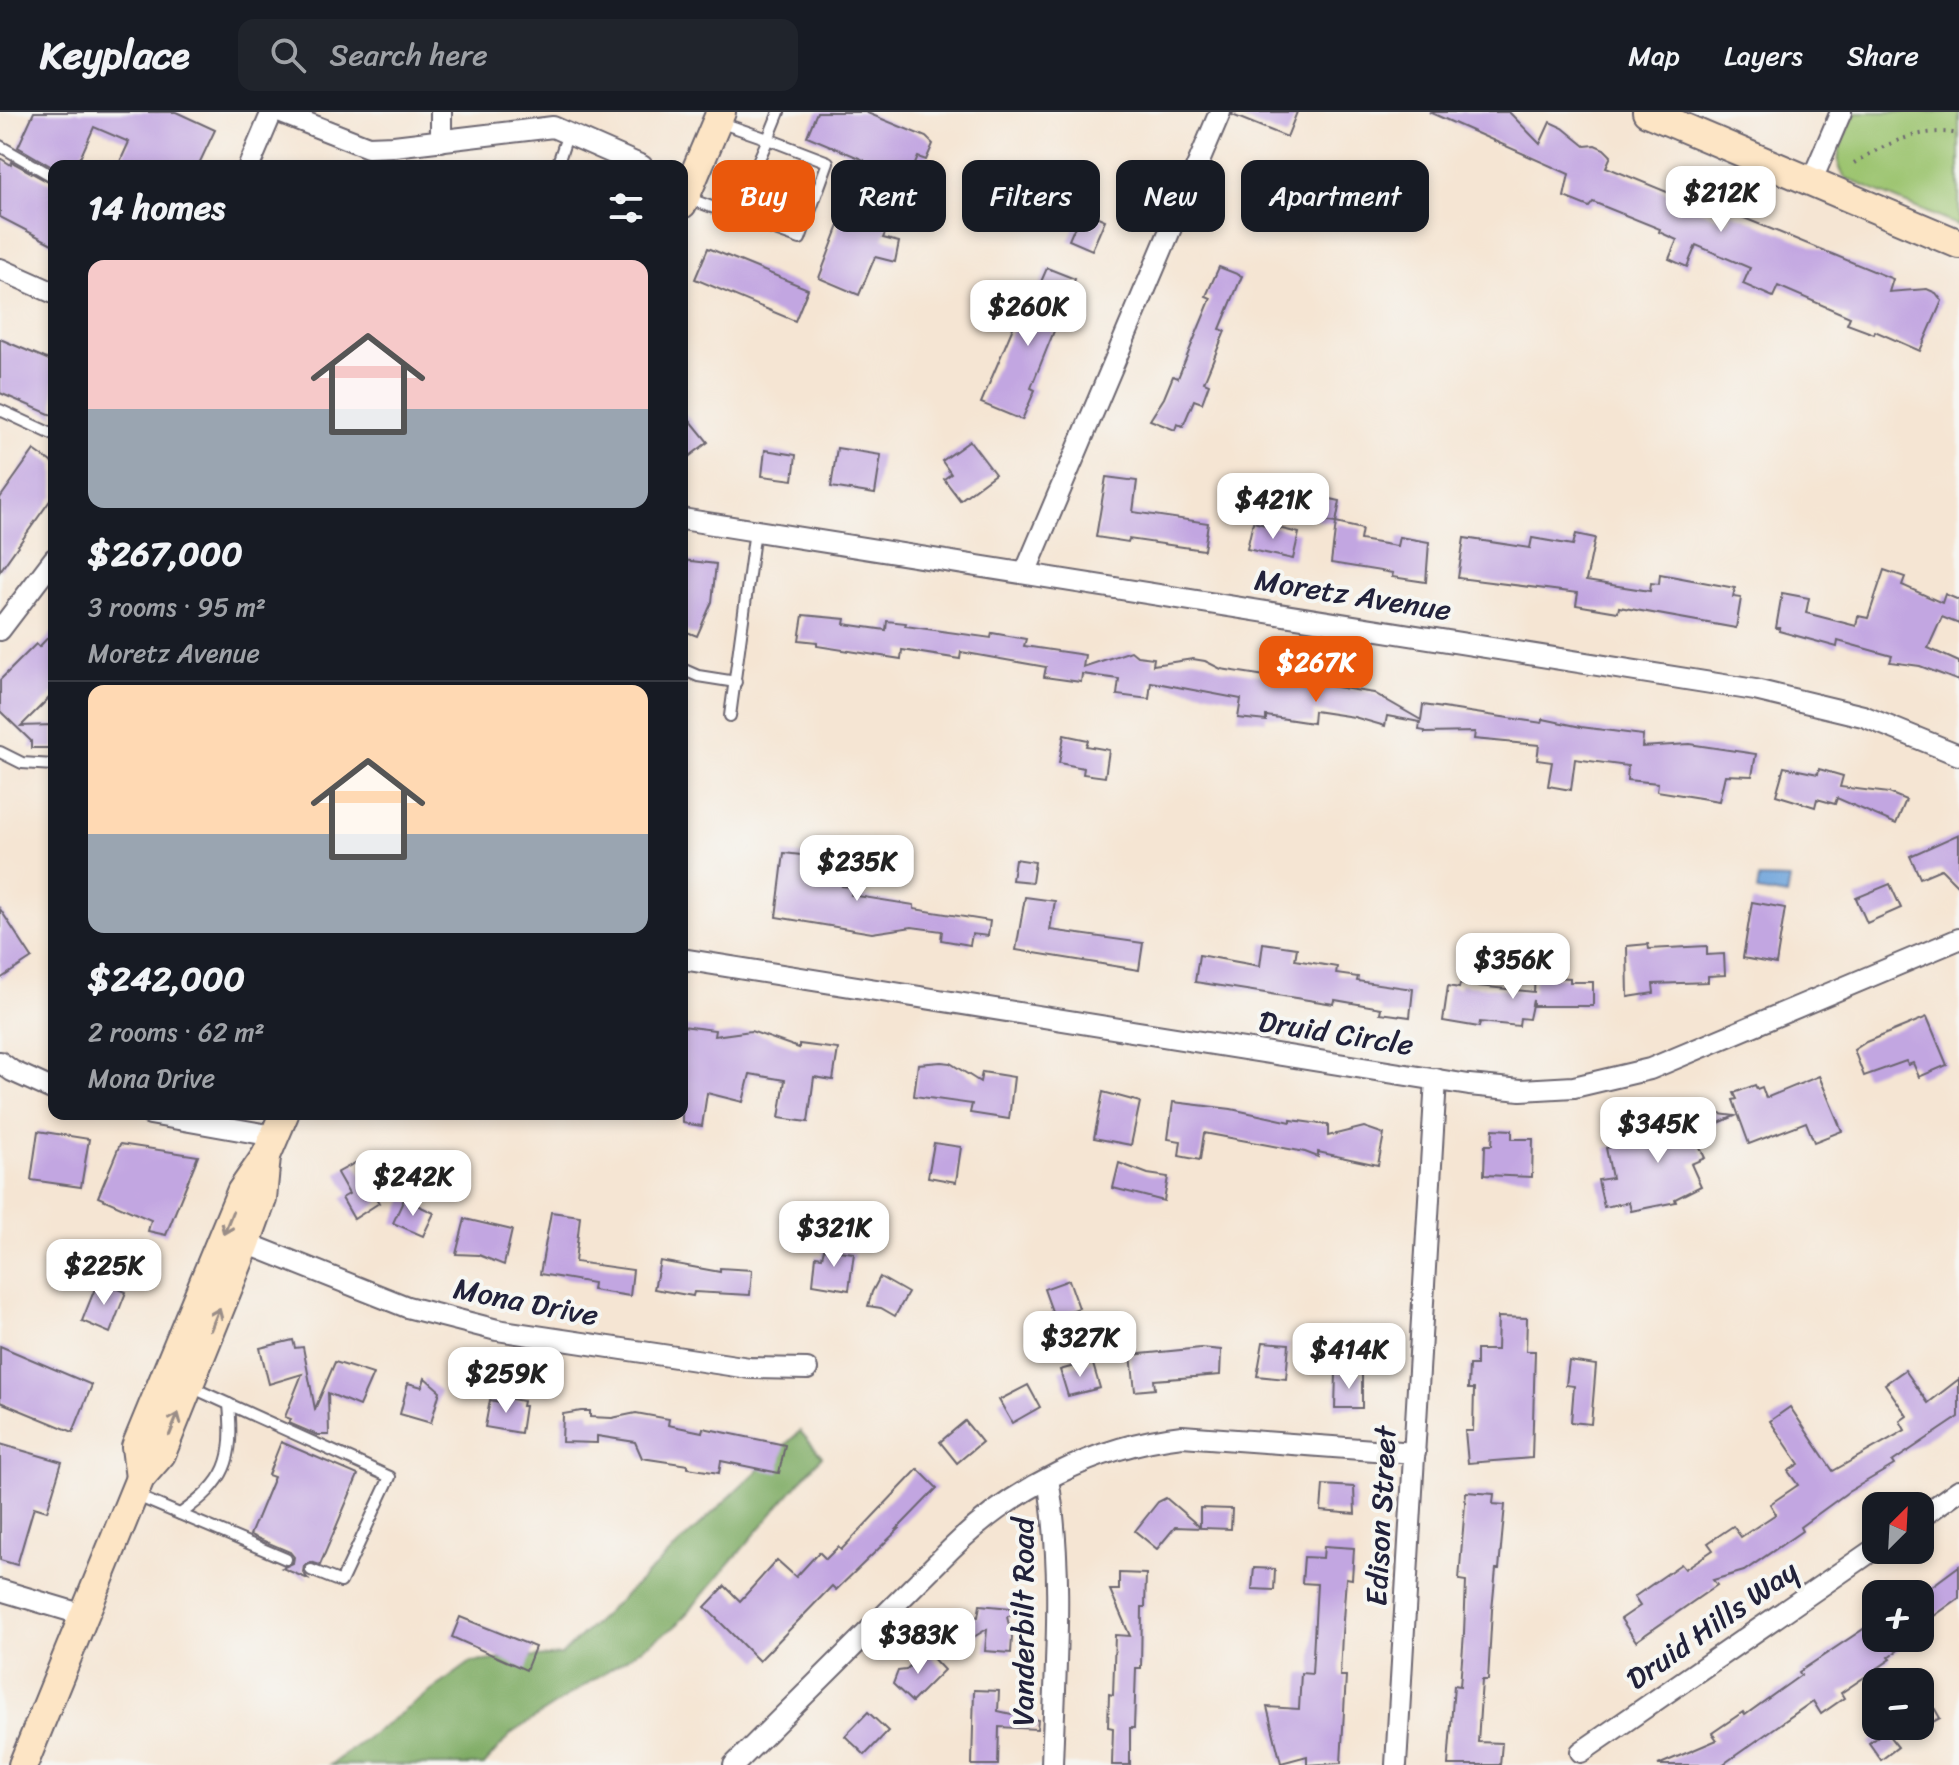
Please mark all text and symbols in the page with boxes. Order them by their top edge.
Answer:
search box [238,19,798,91]
text: Keyplace [40,22,190,89]
text: Search here [330,28,488,82]
text: Map [1628,31,1680,80]
text: Layers [1724,31,1803,80]
text: Share [1847,31,1919,80]
icon: search [266,33,310,77]
chip: Buy [712,160,815,232]
chip: Rent [831,160,946,232]
chip: Filters [962,160,1100,232]
chip: New [1116,160,1225,232]
chip: Apartment [1241,160,1429,232]
pin: $212K [1665,166,1777,234]
text: $212K [1684,169,1758,215]
text: 14 homes [88,178,225,238]
icon: filters [604,186,648,230]
pin: $260K [972,280,1084,348]
text: $260K [988,283,1068,329]
icon: home [296,312,440,456]
pin: $421K [1217,473,1329,541]
text: $421K [1235,476,1311,522]
text: $267,000 [88,524,243,584]
street label: Moretz Avenue [1251,553,1455,637]
text: 3 rooms · 95 m² [88,584,266,630]
text: Moretz Avenue [88,630,260,676]
pin: $267K [1260,636,1372,704]
text: $267K [1277,639,1355,685]
icon: home [296,737,440,881]
pin: $235K [801,835,913,903]
text: $235K [818,838,896,884]
pin: $356K [1457,933,1569,1001]
text: $356K [1474,936,1552,982]
text: $242,000 [88,949,245,1009]
street label: Druid Circle [1255,994,1417,1072]
text: 2 rooms · 62 m² [88,1009,265,1055]
text: Mona Drive [88,1055,215,1101]
pin: $345K [1602,1097,1714,1165]
text: $345K [1618,1100,1698,1146]
pin: $242K [357,1150,469,1218]
text: $242K [373,1153,453,1199]
pin: $321K [778,1201,890,1269]
text: $321K [797,1204,871,1250]
one-way arrow [219,1210,234,1235]
pin: $225K [48,1239,160,1307]
text: $225K [64,1242,144,1288]
street label: Mona Drive [449,1262,603,1342]
one-way arrow [209,1307,224,1332]
pin: $327K [1024,1311,1136,1379]
text: $327K [1041,1314,1119,1360]
pin: $414K [1293,1323,1405,1391]
text: $414K [1311,1326,1387,1372]
pin: $259K [450,1347,562,1415]
text: $259K [466,1350,546,1396]
one-way arrow [167,1412,182,1437]
street label: Edison Street [1349,1423,1413,1607]
north arrow [1862,1492,1934,1564]
map controls [1862,1492,1934,1740]
street label: Vanderbilt Road [996,1516,1050,1726]
street label: Druid Hills Way [1614,1545,1810,1705]
button: + [1862,1580,1934,1652]
pin: $383K [862,1608,974,1676]
text: $383K [879,1611,957,1657]
button: − [1862,1668,1934,1740]

